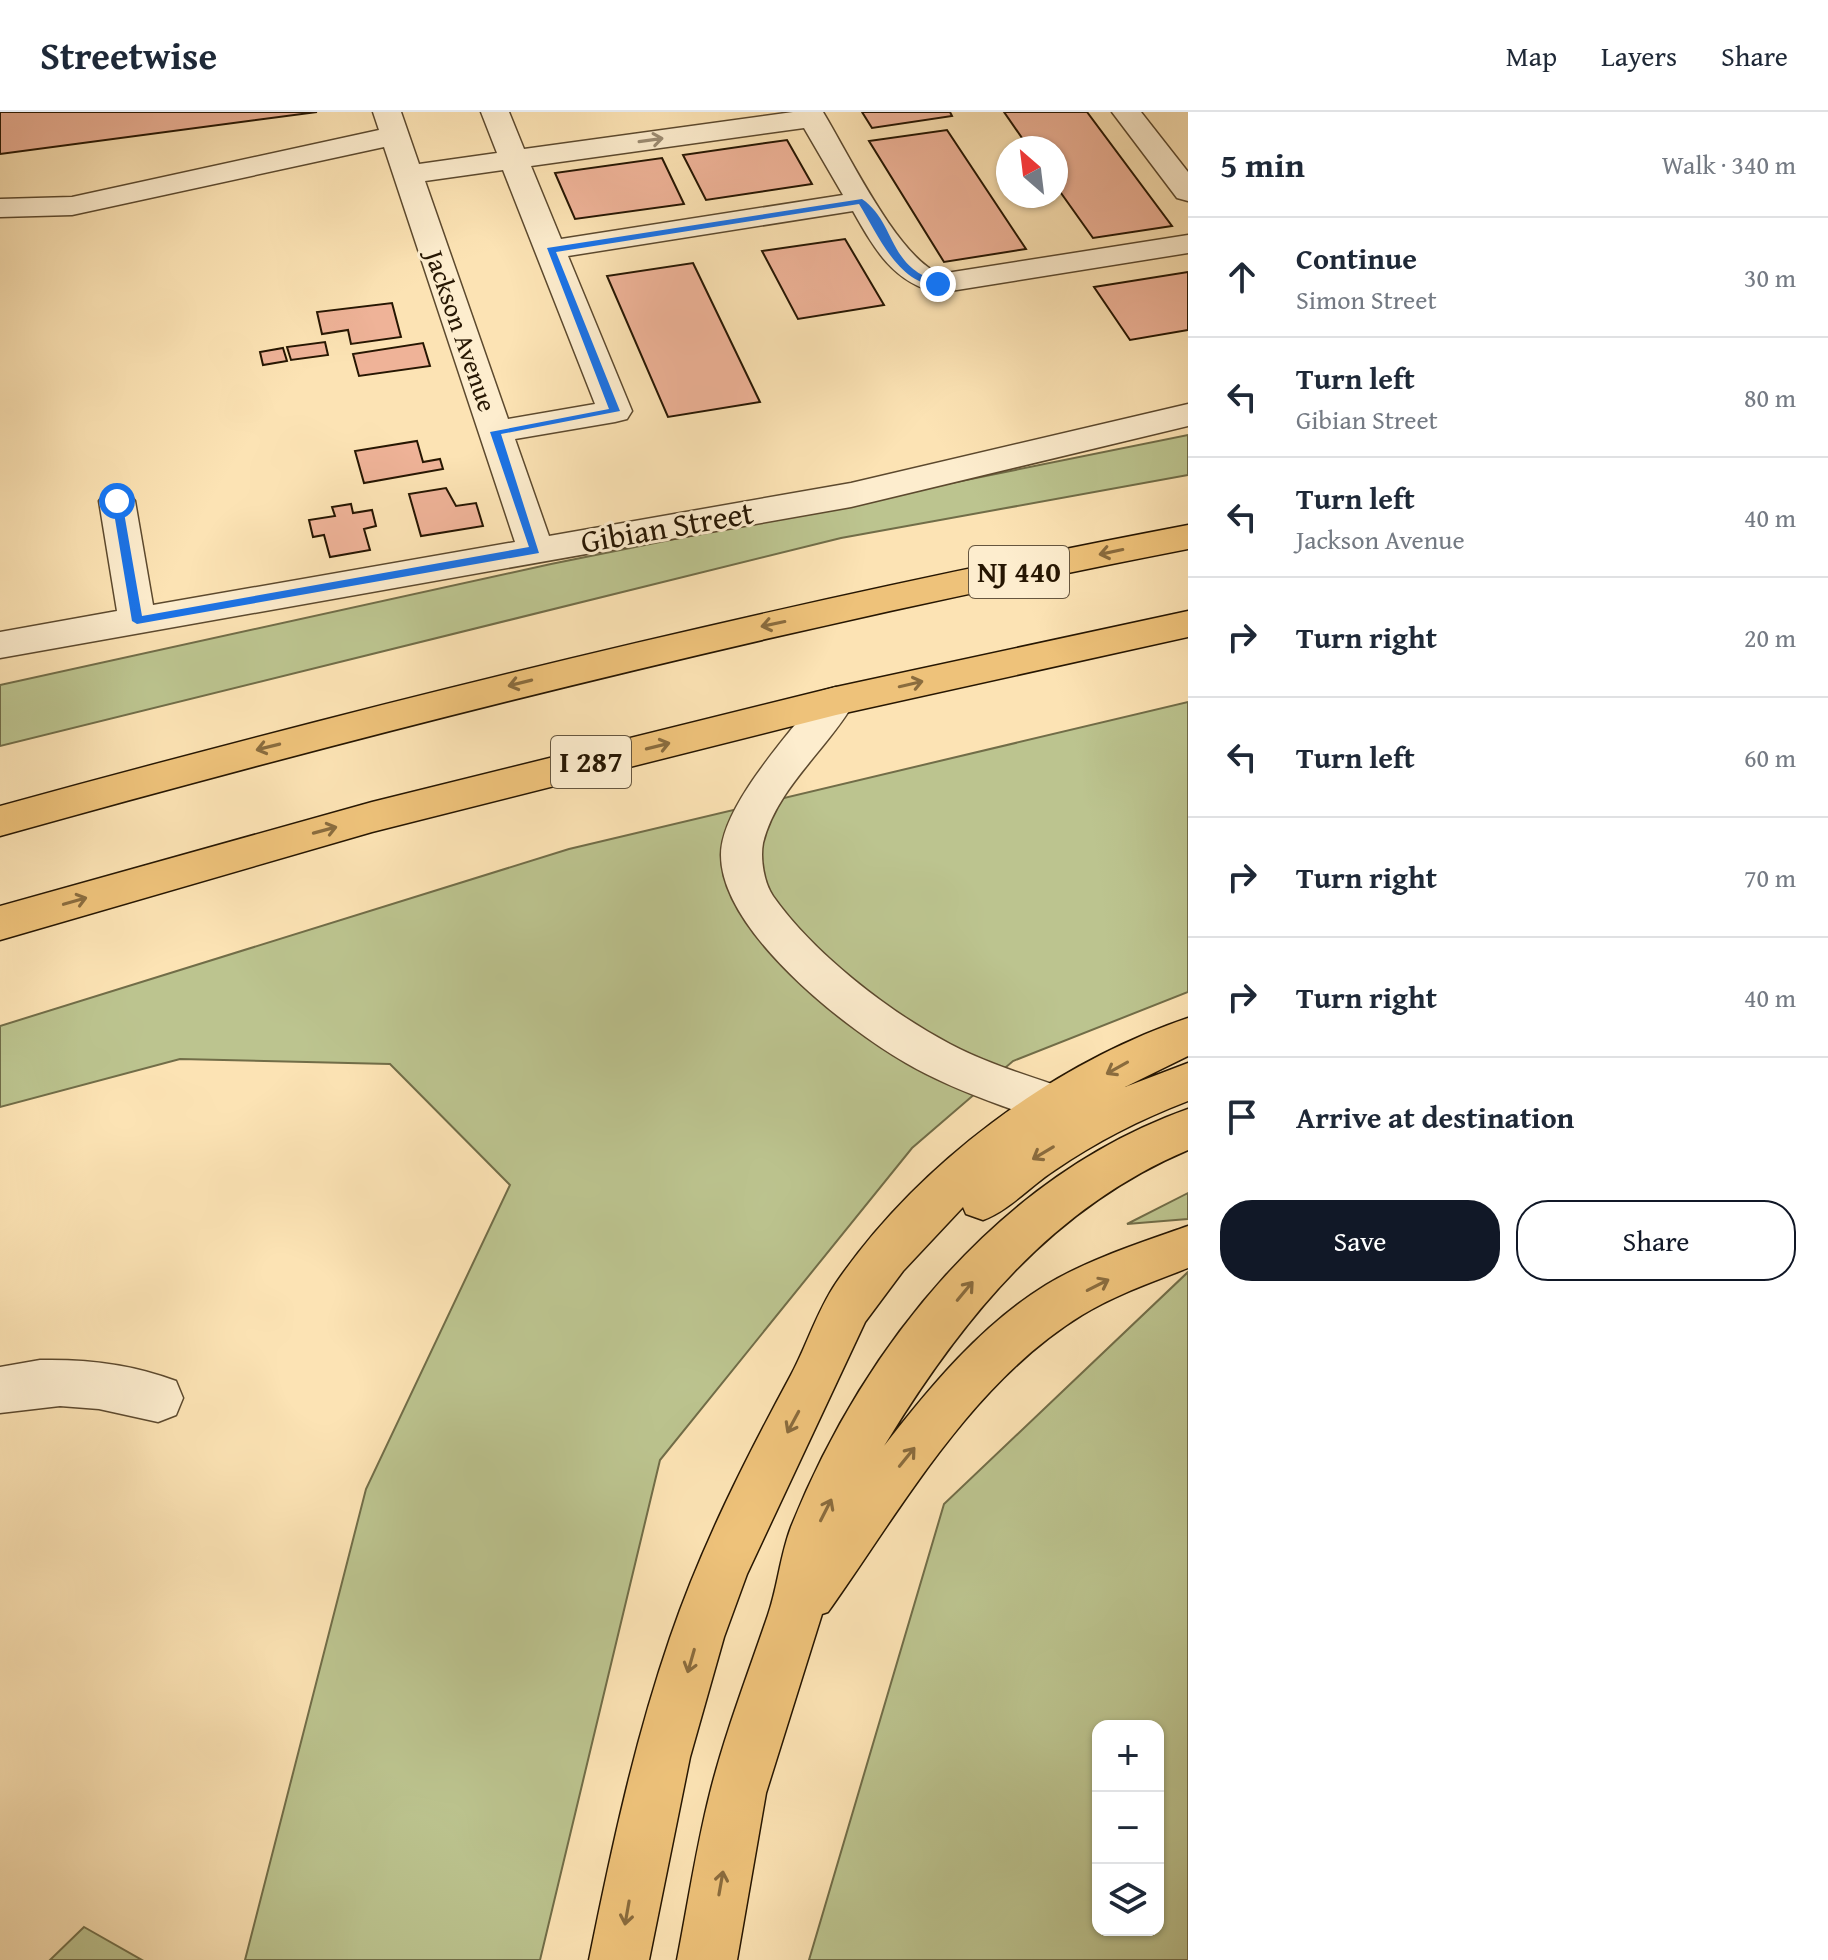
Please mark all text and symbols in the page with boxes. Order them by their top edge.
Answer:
text: Streetwise [40,27,217,83]
text: Map [1506,35,1557,76]
text: Layers [1601,35,1677,76]
text: Share [1721,35,1788,76]
one-way arrow [638,132,663,147]
north arrow [996,136,1068,208]
text: 5 min [1220,140,1305,189]
text: Walk · 340 m [1662,145,1796,184]
text: Continue [1296,236,1417,280]
street label: Jackson Avenue [415,242,507,417]
icon: ahead [1220,255,1264,299]
text: 30 m [1744,258,1796,297]
route end [920,266,956,302]
text: Simon Street [1296,280,1437,319]
text: Turn left [1296,356,1415,400]
icon: left [1220,375,1264,419]
text: 80 m [1744,378,1796,417]
text: Gibian Street [1296,400,1438,439]
text: Turn left [1296,476,1415,520]
route start [99,483,135,519]
street label: Gibian Street [577,488,757,565]
icon: left [1220,495,1264,539]
text: 40 m [1744,498,1796,537]
text: Jackson Avenue [1296,520,1465,559]
one-way arrow [1099,545,1125,560]
road number: NJ 440 [969,546,1069,598]
icon: right [1220,615,1264,659]
text: Turn right [1296,615,1437,659]
one-way arrow [761,617,787,632]
text: 20 m [1744,618,1796,657]
one-way arrow [508,676,533,691]
one-way arrow [898,676,923,691]
icon: left [1220,735,1264,779]
text: Turn left [1296,735,1415,779]
road number: I 287 [551,736,631,788]
one-way arrow [645,737,671,752]
text: 60 m [1744,738,1796,777]
one-way arrow [256,741,282,756]
one-way arrow [311,822,337,837]
icon: right [1220,855,1264,899]
text: Turn right [1296,855,1437,899]
text: 70 m [1744,858,1796,897]
one-way arrow [61,893,87,908]
icon: right [1220,975,1264,1019]
text: Turn right [1296,975,1437,1019]
text: 40 m [1744,978,1796,1017]
one-way arrow [1106,1060,1129,1076]
icon: arrive [1220,1095,1264,1139]
text: Arrive at destination [1296,1095,1574,1139]
one-way arrow [1032,1146,1055,1162]
button: Save [1220,1200,1500,1281]
button: Share [1516,1200,1796,1281]
one-way arrow [1086,1276,1109,1292]
one-way arrow [956,1282,974,1302]
one-way arrow [785,1410,800,1434]
one-way arrow [898,1447,916,1468]
one-way arrow [819,1498,834,1522]
one-way arrow [682,1647,697,1673]
map controls [1092,1720,1164,1936]
button: + [1092,1720,1164,1792]
button: − [1092,1792,1164,1864]
button: layers [1092,1864,1164,1936]
one-way arrow [715,1871,730,1897]
one-way arrow [619,1899,634,1925]

